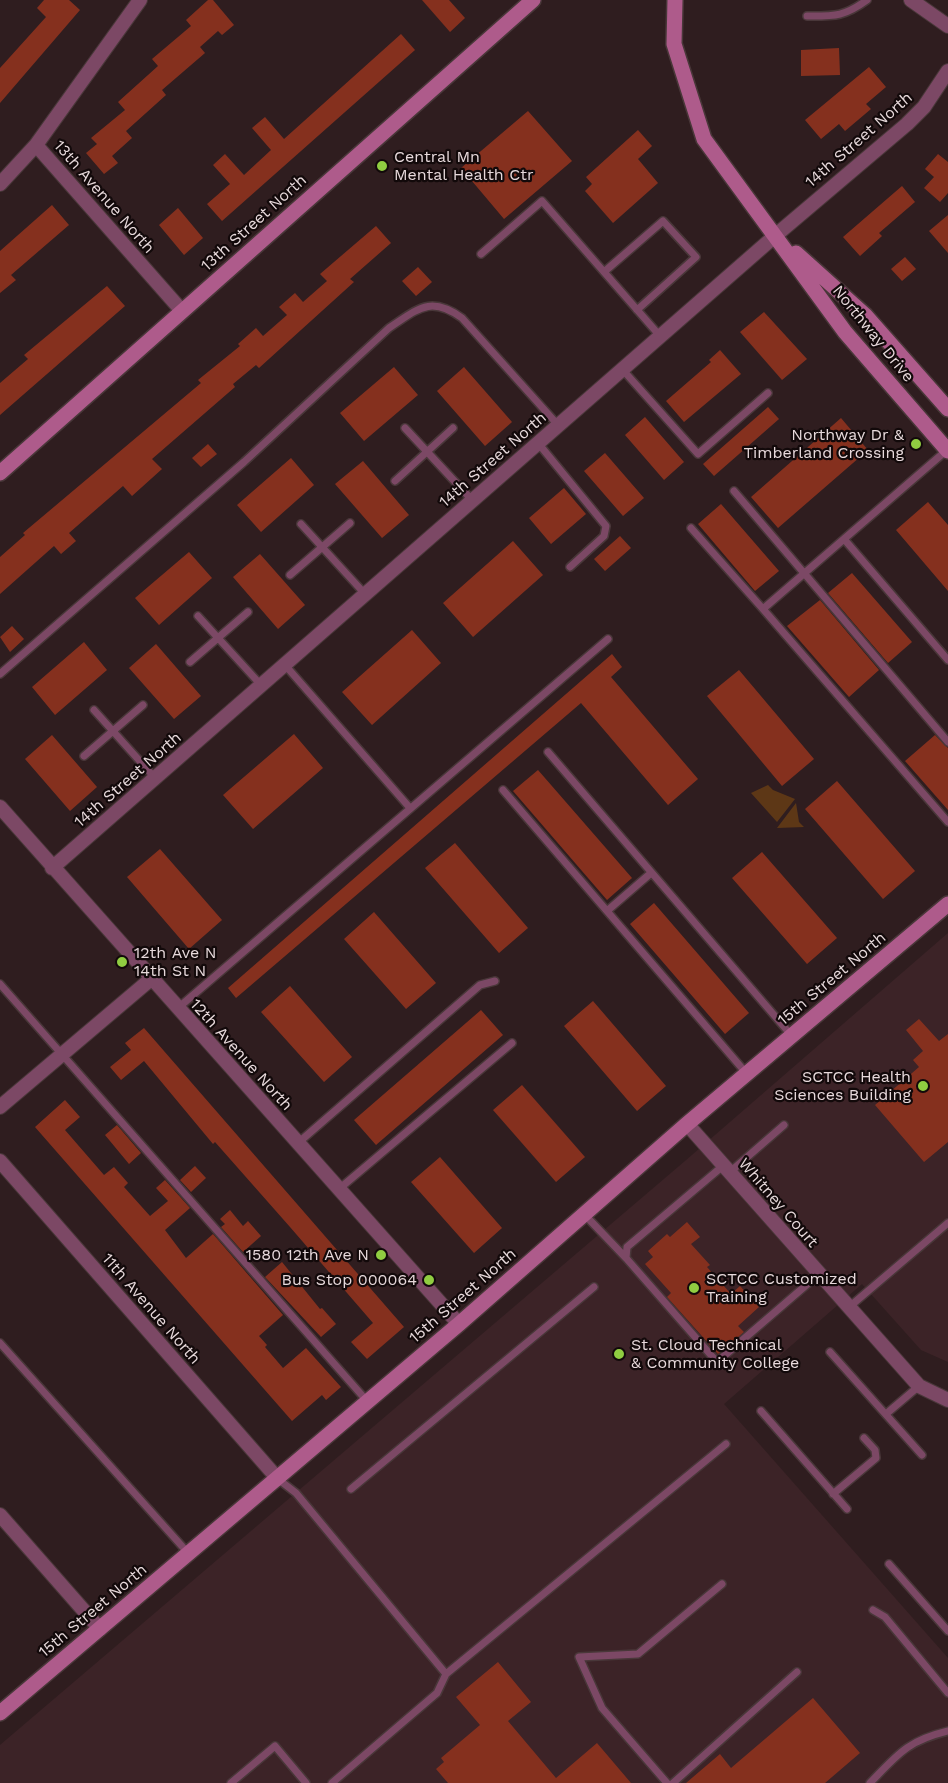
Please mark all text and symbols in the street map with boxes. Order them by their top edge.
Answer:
street label: 14th Street North [802,88,916,192]
street label: 13th Avenue North [50,137,158,257]
place label: Central Mn Mental Health Ctr [394,147,533,185]
marker: Central Mn Mental Health Ctr [375,159,389,173]
street label: 13th Street North [197,171,311,275]
street label: Northway Drive [828,282,918,386]
street label: 14th Street North [436,408,550,512]
place label: Northway Dr & Timberland Crossing [744,425,904,463]
marker: Northway Dr & Timberland Crossing [909,437,923,451]
street label: 14th Street North [71,728,185,832]
street label: 15th Street North [774,928,890,1030]
place label: 12th Ave N 14th St N [134,943,216,981]
marker: 12th Ave N 14th St N [115,955,129,969]
street label: 12th Avenue North [186,995,296,1115]
place label: SCTCC Health Sciences Building [774,1067,911,1105]
marker: SCTCC Health Sciences Building [916,1079,930,1093]
street label: Whitney Court [734,1154,822,1252]
street label: 15th Street North [406,1244,520,1348]
place label: 1580 12th Ave N [246,1245,369,1265]
marker: 1580 12th Ave N [374,1248,388,1262]
street label: 11th Avenue North [98,1250,204,1368]
place label: SCTCC Customized Training [706,1269,857,1307]
place label: Bus Stop 000064 [281,1270,417,1290]
marker: Bus Stop 000064 [422,1273,436,1287]
marker: SCTCC Customized Training [687,1281,701,1295]
place label: St. Cloud Technical & Community College [631,1335,799,1373]
marker: St. Cloud Technical & Community College [612,1347,626,1361]
street label: 15th Street North [35,1560,151,1662]

